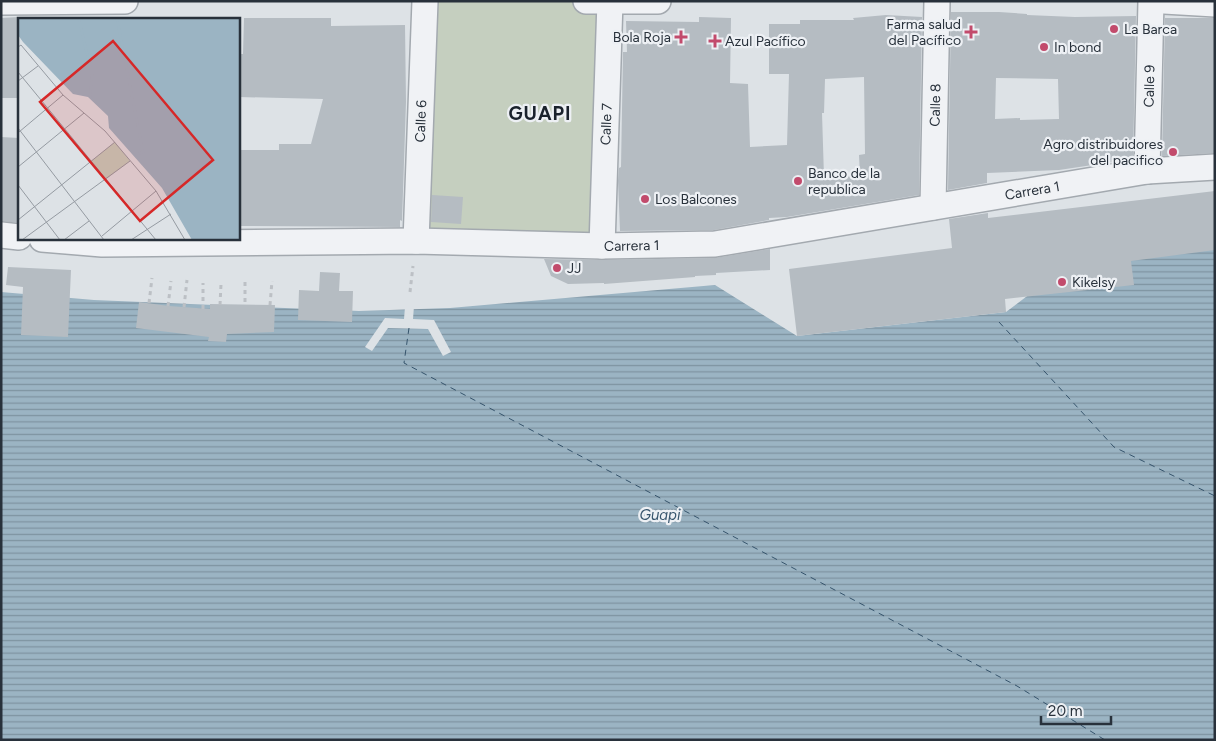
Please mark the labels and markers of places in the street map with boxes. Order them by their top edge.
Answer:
place label: Farma salud del Pacífico [886,16,961,49]
place label: La Barca [1124,21,1177,38]
marker: La Barca [1108,23,1120,35]
marker: Farma salud del Pacífico [965,26,977,38]
place label: Bola Roja [613,29,671,46]
marker: Bola Roja [675,31,687,43]
place label: Azul Pacífico [725,33,806,50]
marker: Azul Pacífico [709,35,721,47]
place label: In bond [1054,39,1101,56]
marker: In bond [1038,41,1050,53]
place label: Agro distribuidores del pacifico [1043,136,1163,169]
marker: Agro distribuidores del pacifico [1167,146,1179,158]
place label: Banco de la republica [808,165,880,198]
marker: Banco de la republica [792,175,804,187]
place label: Los Balcones [655,191,737,208]
marker: Los Balcones [639,193,651,205]
place label: JJ [567,260,581,277]
marker: JJ [551,262,563,274]
place label: Kikelsy [1072,274,1116,291]
marker: Kikelsy [1056,276,1068,288]

